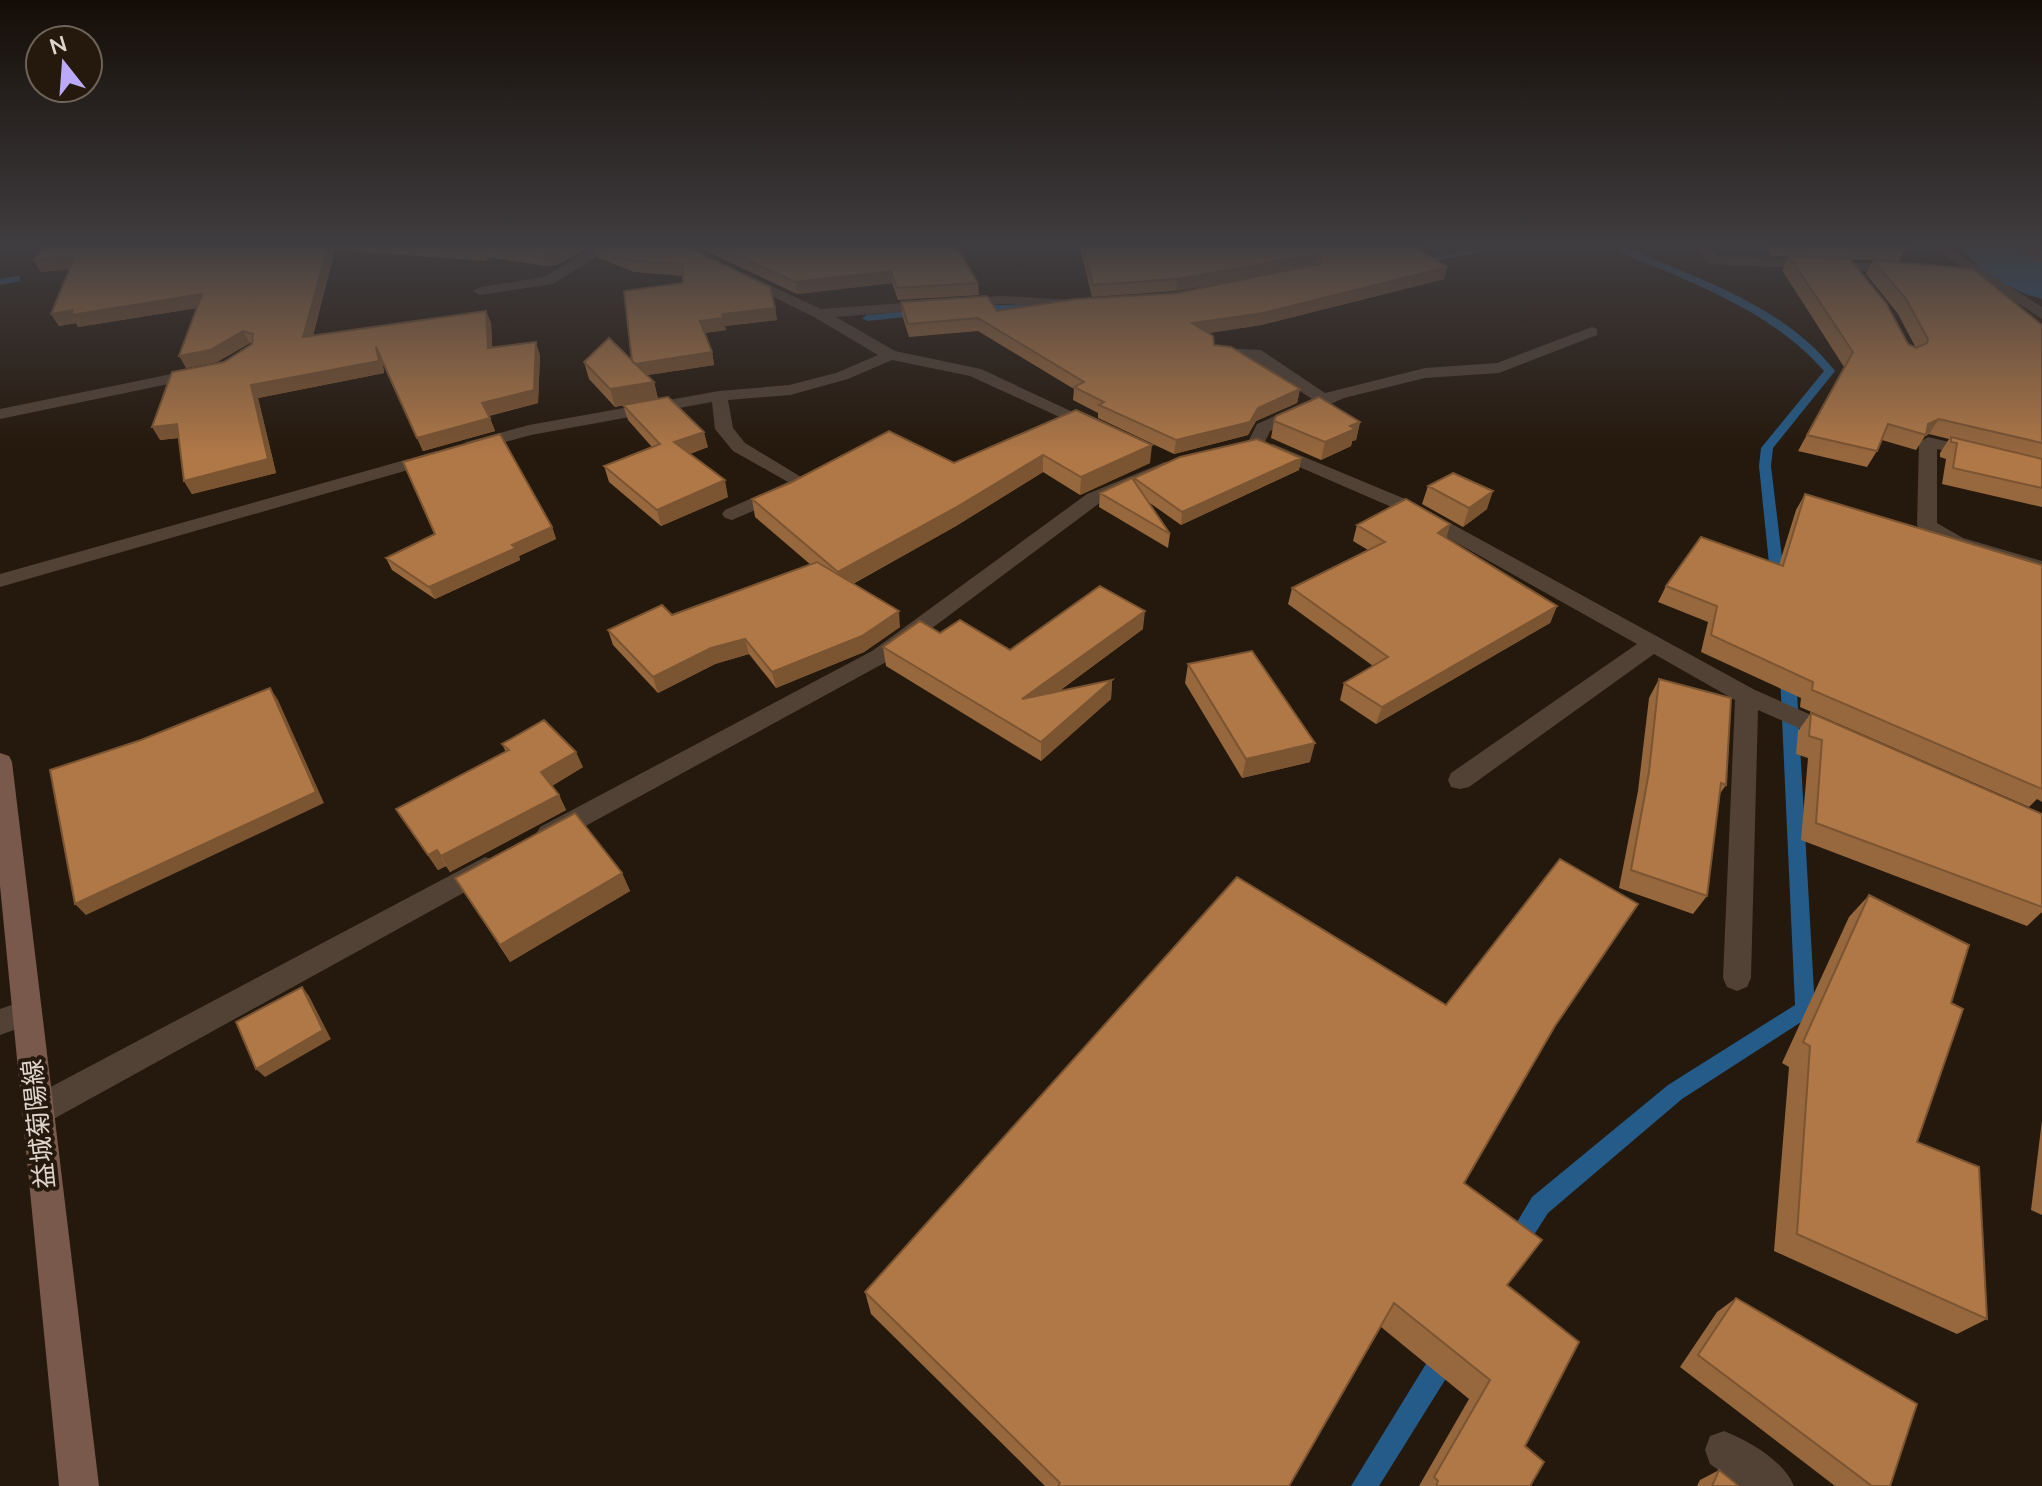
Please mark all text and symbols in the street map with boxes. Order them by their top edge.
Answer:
north arrow [24,24,104,104]
text: N [46,29,70,61]
street label: 益城菊陽線 [15,1058,61,1190]

